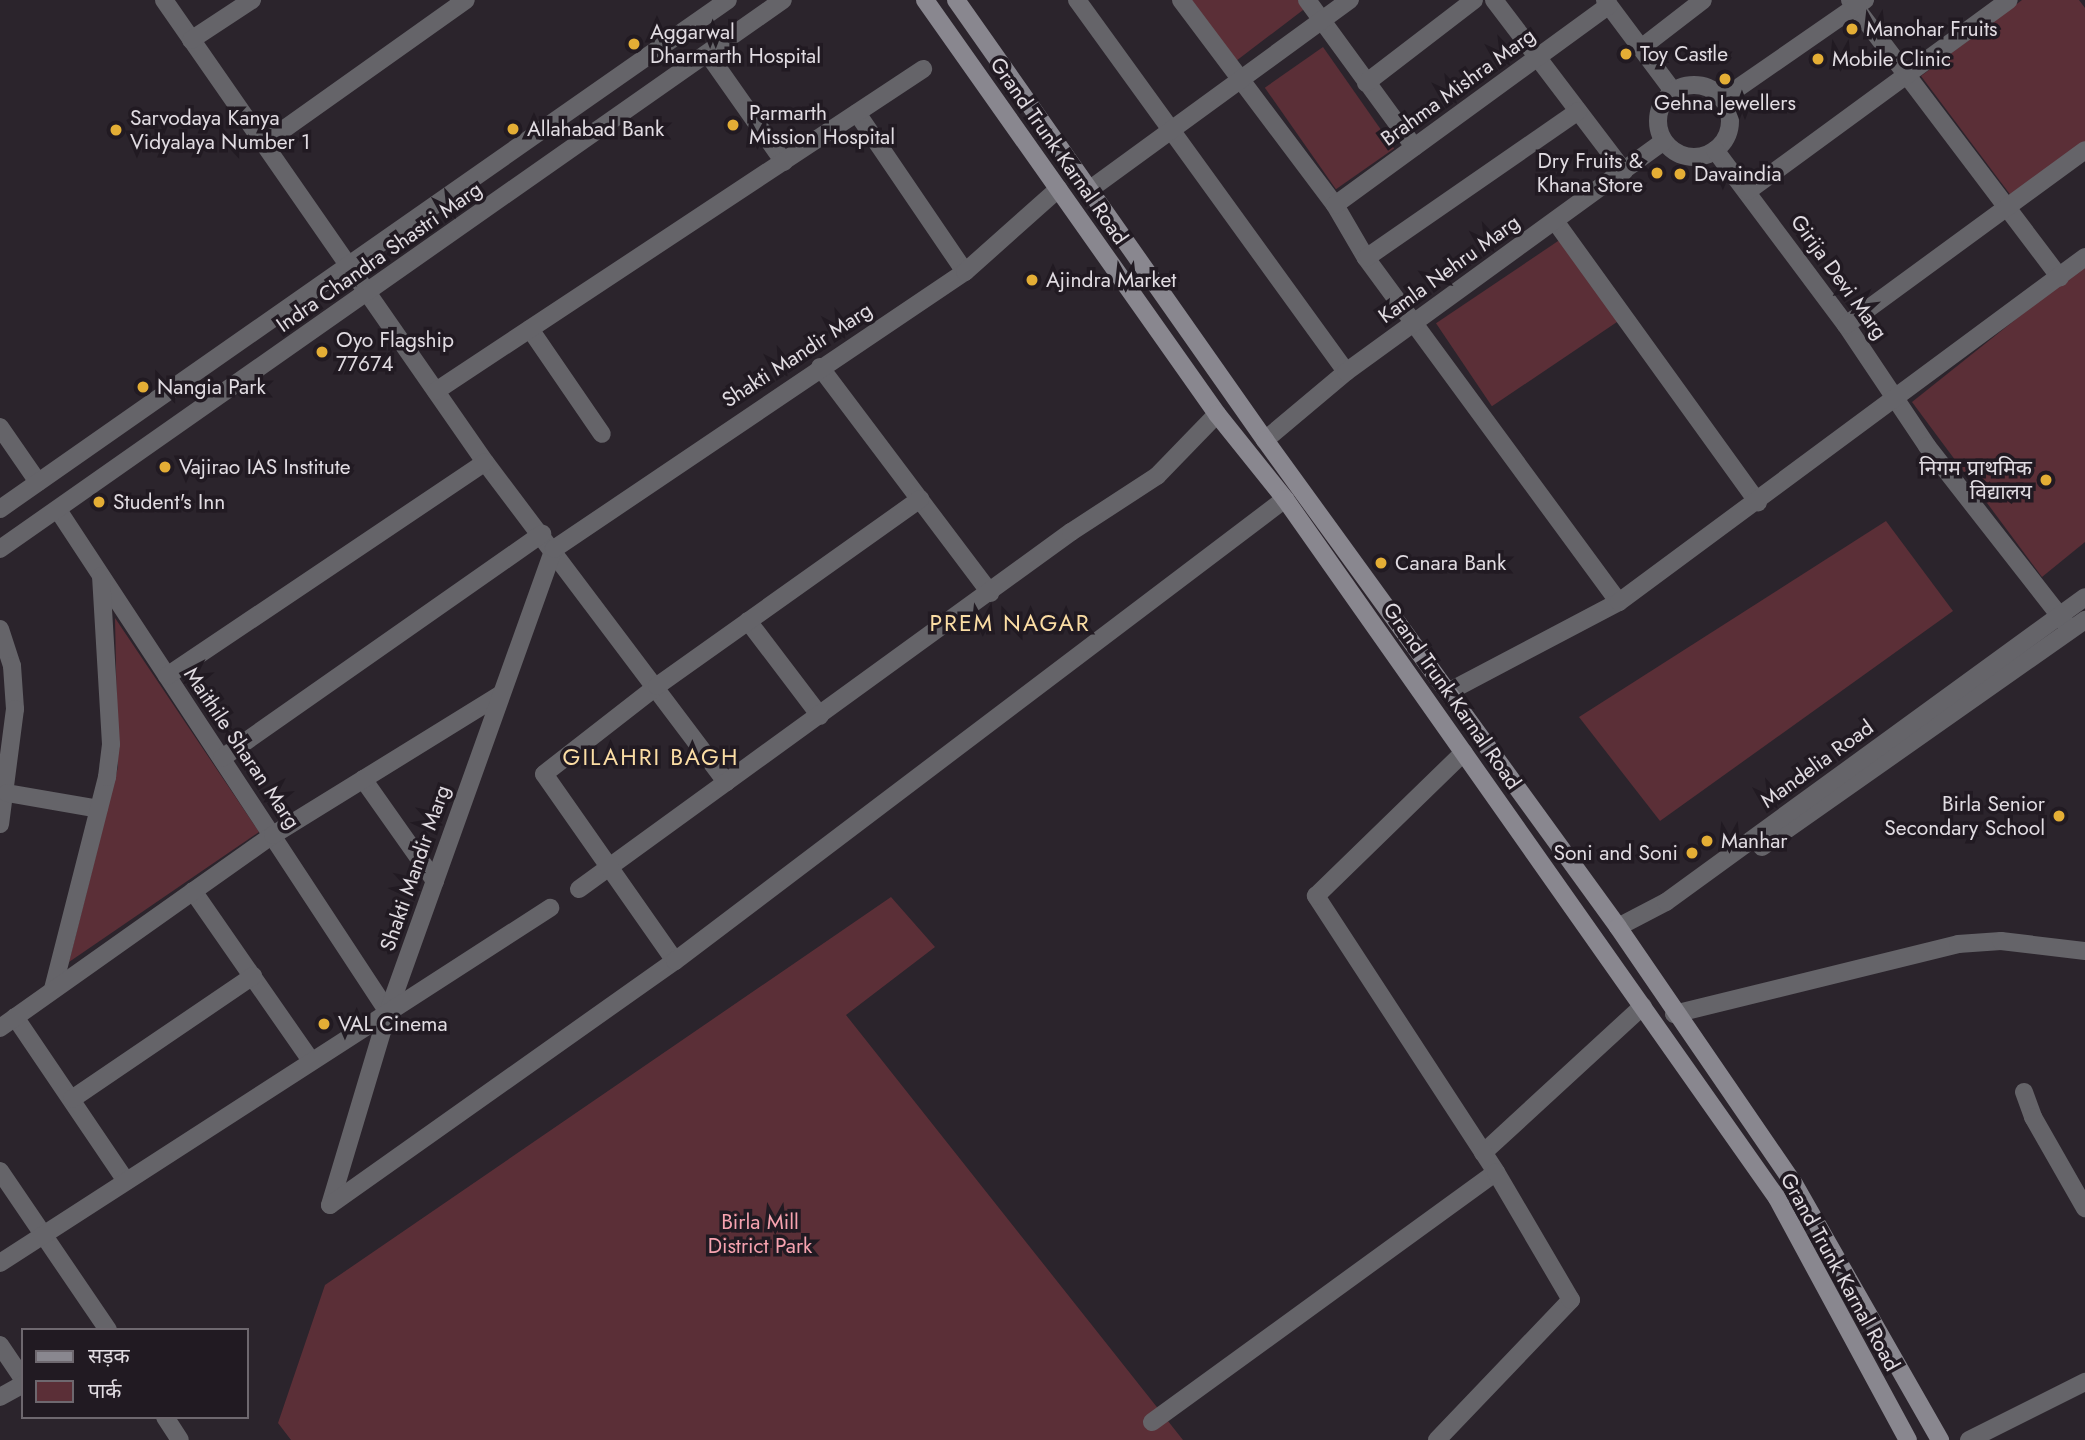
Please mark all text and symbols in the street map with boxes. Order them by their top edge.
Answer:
place label: Manohar Fruits [1866,16,1998,42]
place label: Aggarwal Dharmarth Hospital [650,19,821,69]
marker: Manohar Fruits [1844,21,1860,37]
street label: Brahma Mishra Marg [1376,23,1540,151]
marker: Aggarwal Dharmarth Hospital [624,34,644,54]
place label: Toy Castle [1640,41,1728,67]
marker: Toy Castle [1618,46,1634,62]
place label: Mobile Clinic [1832,46,1951,72]
marker: Mobile Clinic [1810,51,1826,67]
street label: Grand Trunk Karnal Road [985,53,1133,249]
marker: Gehna Jewellers [1717,71,1733,87]
place label: Gehna Jewellers [1654,90,1796,116]
place label: Parmarth Mission Hospital [749,100,895,150]
place label: Sarvodaya Kanya Vidyalaya Number 1 [130,105,311,155]
marker: Parmarth Mission Hospital [723,115,743,135]
place label: Allahabad Bank [527,116,664,142]
marker: Allahabad Bank [505,121,521,137]
marker: Sarvodaya Kanya Vidyalaya Number 1 [108,122,124,138]
place label: Dry Fruits & Khana Store [1537,148,1643,198]
place label: Davaindia [1694,161,1782,187]
marker: Dry Fruits & Khana Store [1649,165,1665,181]
marker: Davaindia [1672,166,1688,182]
street label: Indra Chandra Shastri Marg [271,176,487,338]
street label: Kamla Nehru Marg [1374,209,1524,329]
street label: Girija Devi Marg [1785,210,1893,344]
place label: Ajindra Market [1046,267,1176,293]
marker: Ajindra Market [1024,272,1040,288]
street label: Shakti Mandir Marg [717,297,877,413]
place label: Oyo Flagship 77674 [336,327,454,377]
marker: Oyo Flagship 77674 [314,344,330,360]
place label: Nangia Park [157,374,266,400]
marker: Nangia Park [135,379,151,395]
place label: Vajirao IAS Institute [179,454,351,480]
place label: निगम प्राथमिक विद्यालय [1919,455,2032,505]
marker: Vajirao IAS Institute [157,459,173,475]
marker: निगम प्राथमिक विद्यालय [2038,472,2054,488]
place label: Student's Inn [113,489,225,515]
marker: Student's Inn [91,494,107,510]
place label: Canara Bank [1395,550,1506,576]
marker: Canara Bank [1373,555,1389,571]
street label: Grand Trunk Karnal Road [1378,598,1526,794]
district label: PREM NAGAR [931,609,1089,637]
street label: Maithile Sharan Marg [179,662,305,834]
street label: Mandelia Road [1756,715,1878,813]
district label: GILAHRI BAGH [564,743,738,771]
street label: Shakti Mandir Marg [375,782,455,954]
place label: Birla Senior Secondary School [1884,791,2045,841]
marker: Birla Senior Secondary School [2051,808,2067,824]
place label: Manhar [1721,828,1787,854]
marker: Manhar [1699,833,1715,849]
place label: Soni and Soni [1553,840,1678,866]
marker: Soni and Soni [1684,845,1700,861]
place label: VAL Cinema [338,1011,448,1037]
marker: VAL Cinema [316,1016,332,1032]
street label: Grand Trunk Karnal Road [1775,1169,1905,1375]
park label: Birla Mill District Park [708,1209,812,1259]
legend [21,1328,248,1419]
text: सड़क [88,1341,130,1371]
text: पार्क [88,1376,122,1406]

